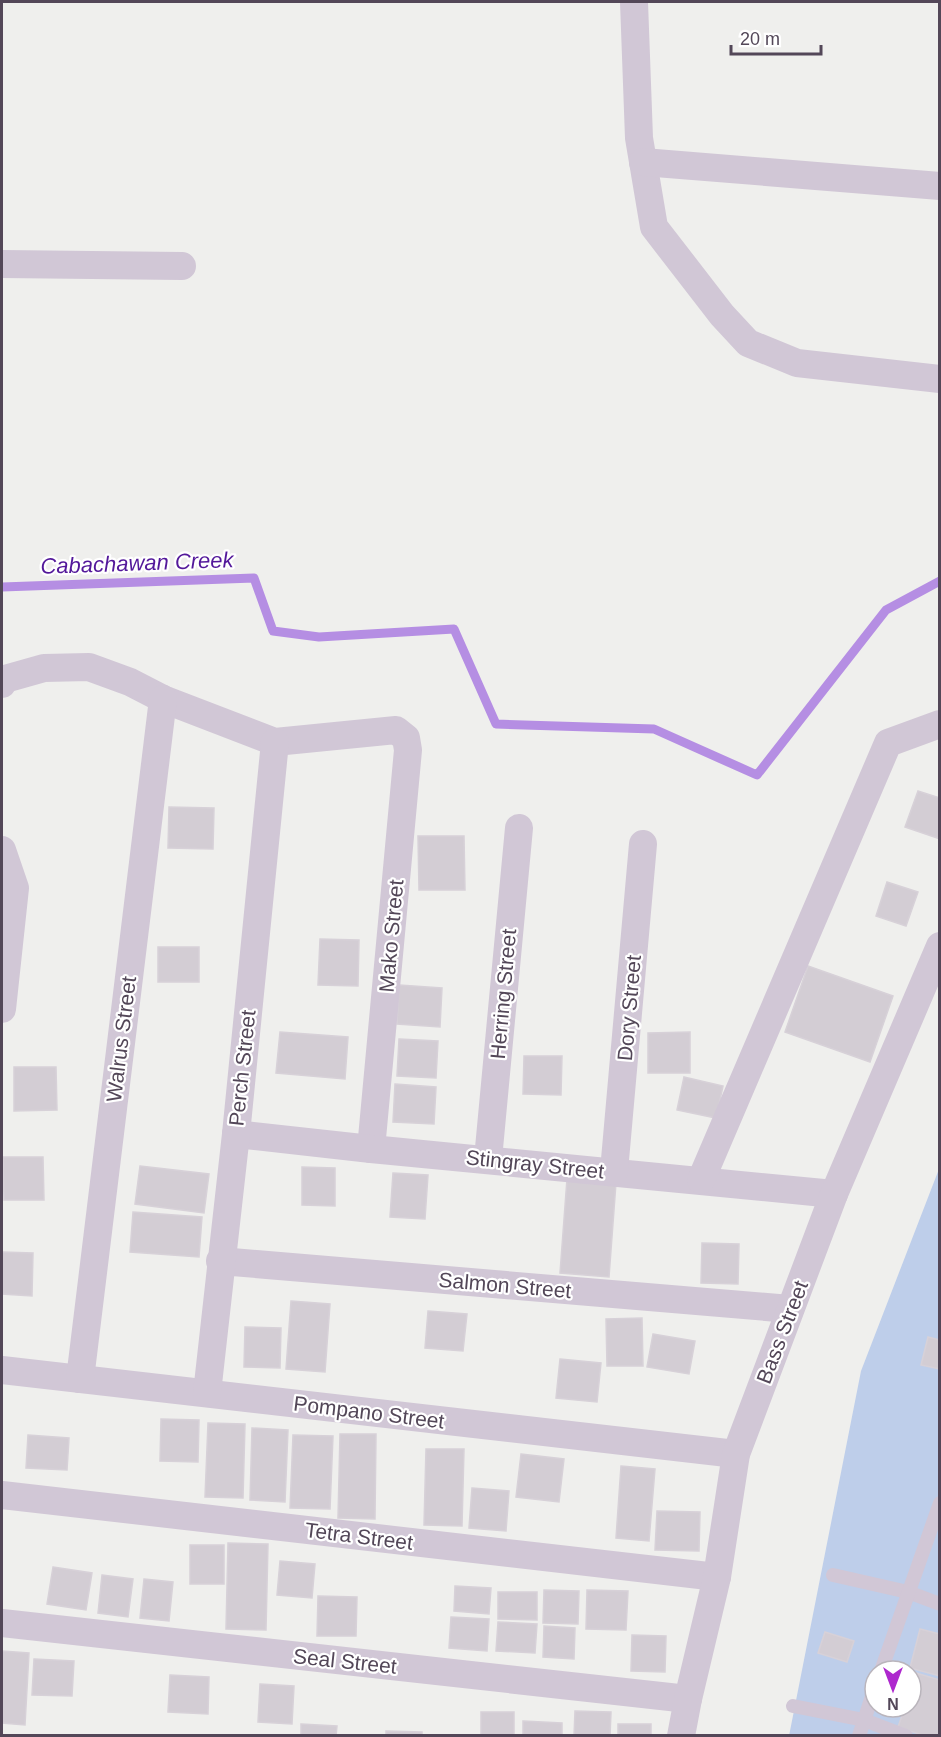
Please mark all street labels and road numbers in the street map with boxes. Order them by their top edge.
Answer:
street label: Mako Street [375,878,407,993]
street label: Herring Street [486,928,520,1060]
street label: Dory Street [613,954,645,1062]
street label: Walrus Street [102,975,140,1103]
street label: Perch Street [224,1009,260,1127]
street label: Stingray Street [465,1145,605,1183]
street label: Salmon Street [438,1268,572,1302]
street label: Bass Street [752,1277,812,1387]
street label: Pompano Street [292,1391,446,1433]
street label: Tetra Street [304,1518,414,1554]
street label: Seal Street [292,1644,398,1678]

